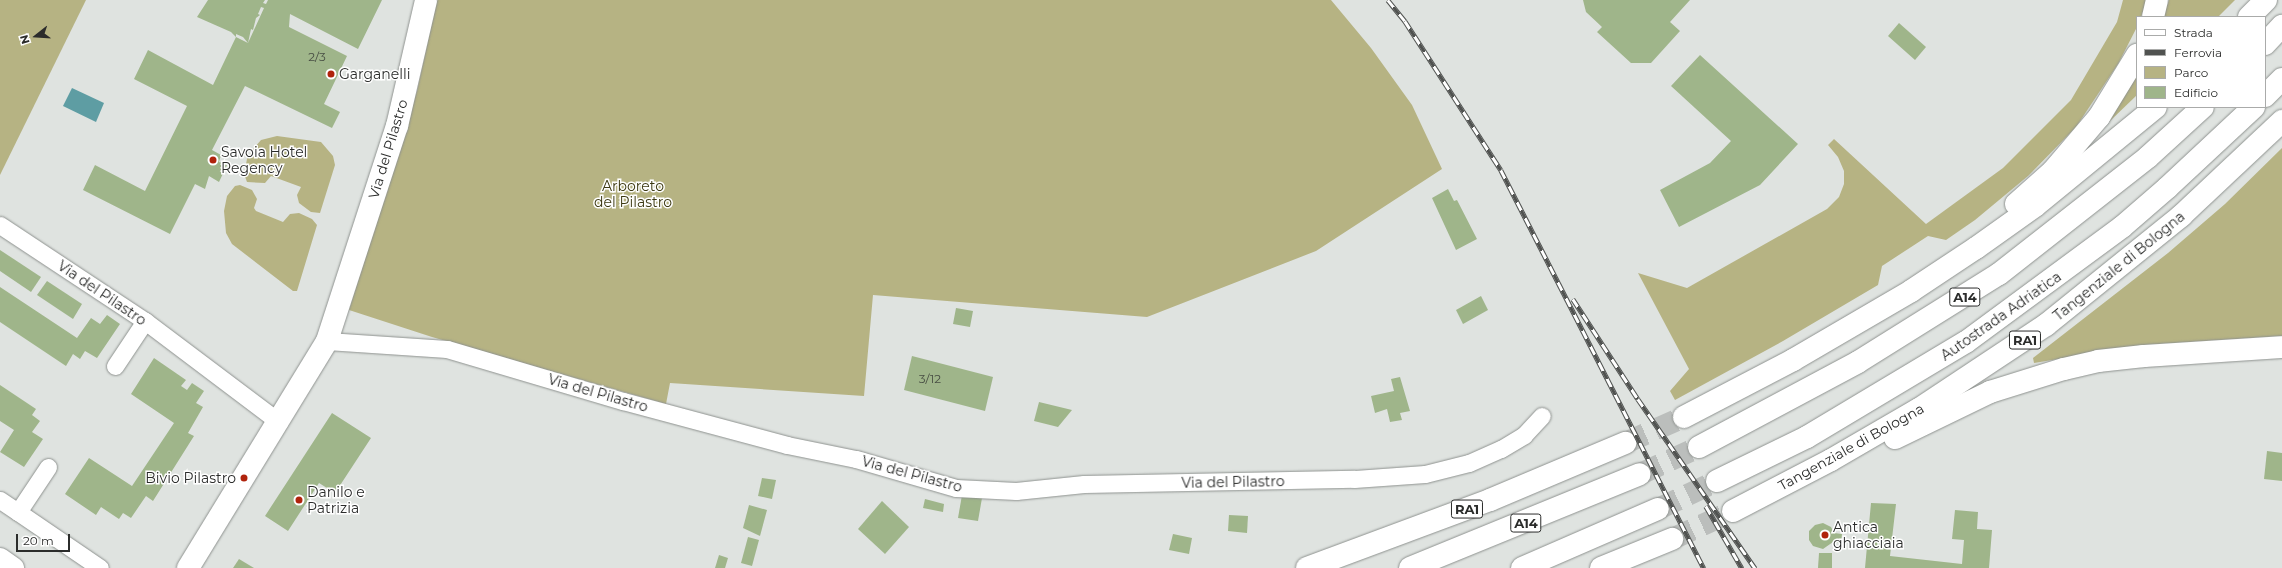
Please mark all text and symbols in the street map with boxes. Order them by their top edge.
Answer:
north arrow [16,16,56,56]
legend [2136,16,2266,108]
text: Strada [2174,25,2213,40]
text: N [17,33,33,46]
text: Ferrovia [2174,45,2222,60]
house number: 2/3 [308,50,326,64]
text: Parco [2174,65,2208,80]
place label: Garganelli [339,66,411,82]
marker: Garganelli [326,69,336,79]
text: Edificio [2174,85,2218,100]
street label: Via del Pilastro [365,97,411,201]
place label: Savoia Hotel Regency [221,144,307,176]
marker: Savoia Hotel Regency [208,155,218,165]
park label: Arboreto del Pilastro [594,178,672,210]
street label: Tangenziale di Bologna [2050,208,2188,324]
street label: Via del Pilastro [55,257,149,329]
street label: Autostrada Adriatica [1937,268,2065,364]
road number: A14 [1949,286,1981,308]
road number: RA1 [2008,329,2042,351]
street label: Via del Pilastro [546,371,650,415]
house number: 3/12 [919,372,941,386]
street label: Tangenziale di Bologna [1775,400,1927,494]
street label: Via del Pilastro [860,453,964,495]
place label: Bivio Pilastro [145,470,236,486]
marker: Bivio Pilastro [239,473,249,483]
street label: Via del Pilastro [1181,473,1285,491]
place label: Danilo e Patrizia [307,484,365,516]
marker: Danilo e Patrizia [294,495,304,505]
road number: RA1 [1450,498,1484,520]
road number: A14 [1510,512,1542,534]
place label: Antica ghiacciaia [1833,519,1904,552]
scale bar [18,526,72,552]
marker: Antica ghiacciaia [1820,530,1830,540]
text: 20 m [23,533,54,548]

